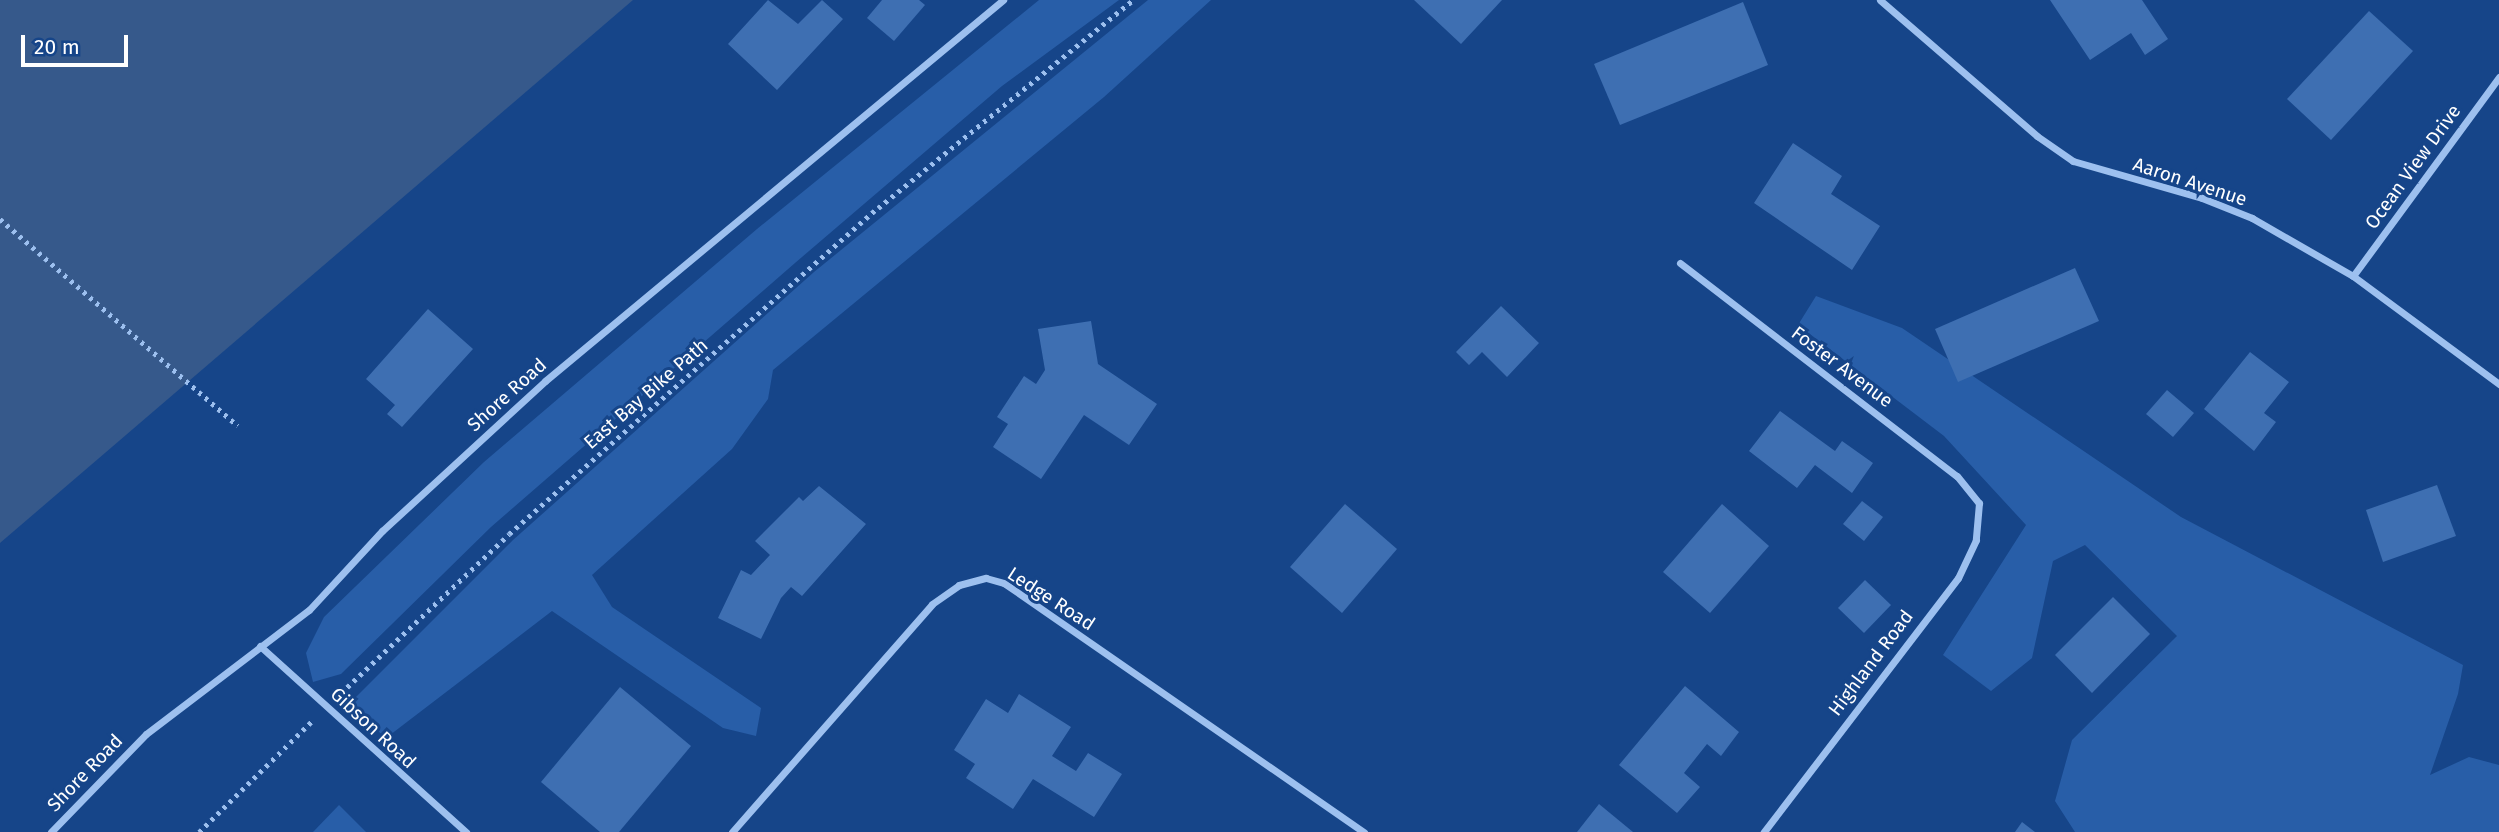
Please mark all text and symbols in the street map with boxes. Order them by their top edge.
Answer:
scale bar [24,21,131,65]
text: 20 m [34,34,80,60]
street label: Ocean View Drive [2360,100,2466,234]
street label: Aaron Avenue [2130,153,2250,211]
street label: Foster Avenue [1787,321,1897,413]
street label: East Bay Bike Path [579,334,713,454]
street label: Shore Road [463,354,551,436]
street label: Ledge Road [1003,562,1099,636]
street label: Highland Road [1824,606,1918,720]
street label: Gibson Road [326,683,420,773]
street label: Shore Road [43,730,127,816]

